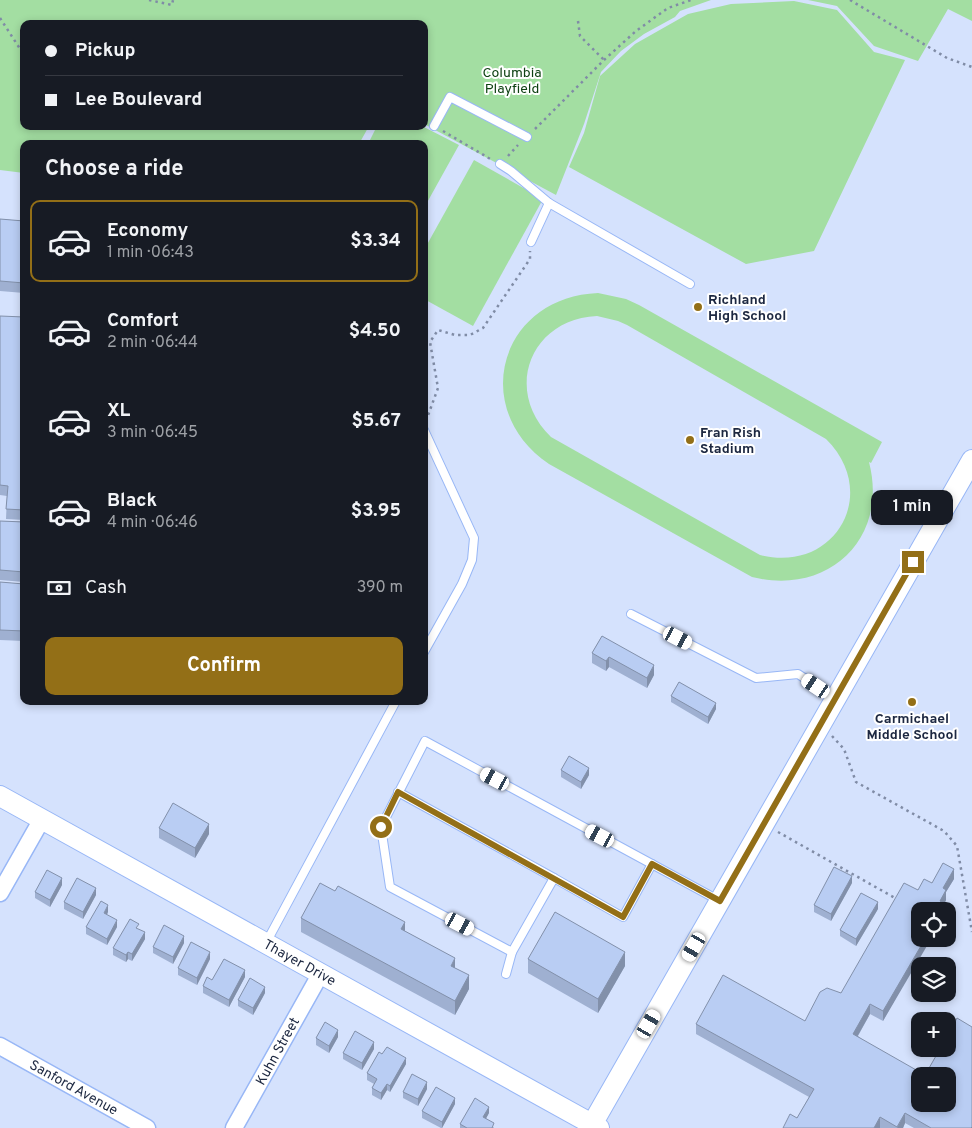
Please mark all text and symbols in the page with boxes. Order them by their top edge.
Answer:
text: Pickup [75,39,135,63]
park label: Columbia Playfield [482,65,542,98]
text: Lee Boulevard [75,88,202,112]
text: Choose a ride [45,156,183,183]
icon: car [47,219,92,264]
text: Economy [107,219,188,243]
text: $3.34 [350,229,401,253]
text: 1 min · 06:43 [107,243,194,263]
place label: Richland High School [708,292,786,325]
marker: Richland High School [692,301,704,313]
icon: car [47,309,92,354]
text: Comfort [107,309,179,333]
text: $4.50 [349,319,401,343]
text: 2 min · 06:44 [107,333,198,353]
icon: car [47,399,92,444]
text: XL [107,399,130,423]
text: $5.67 [351,409,401,433]
text: 3 min · 06:45 [107,423,198,443]
place label: Fran Rish Stadium [700,425,761,458]
marker: Fran Rish Stadium [684,434,696,446]
icon: car [47,489,92,534]
text: Black [107,489,157,513]
callout: 1 min [872,490,954,524]
text: 1 min [893,497,931,517]
text: $3.95 [351,499,401,523]
text: 4 min · 06:46 [107,513,198,533]
route end [902,551,924,573]
icon: cash [45,574,73,602]
text: Cash [85,576,127,600]
text: 390 m [357,578,403,598]
car [661,625,694,651]
button: Confirm [45,637,403,695]
car [799,671,832,701]
marker: Carmichael Middle School [906,696,918,708]
place label: Carmichael Middle School [866,711,958,744]
car [478,765,511,793]
route start [370,816,392,838]
car [583,822,616,850]
map controls [911,902,956,1112]
button: locate [911,902,956,947]
car [443,910,476,938]
car [680,930,707,964]
street label: Thayer Drive [260,936,339,990]
button: layers [911,957,956,1002]
car [635,1007,662,1041]
button: + [911,1012,956,1057]
street label: Kuhn Street [253,1015,304,1089]
street label: Sanford Avenue [26,1057,120,1120]
button: − [911,1067,956,1112]

